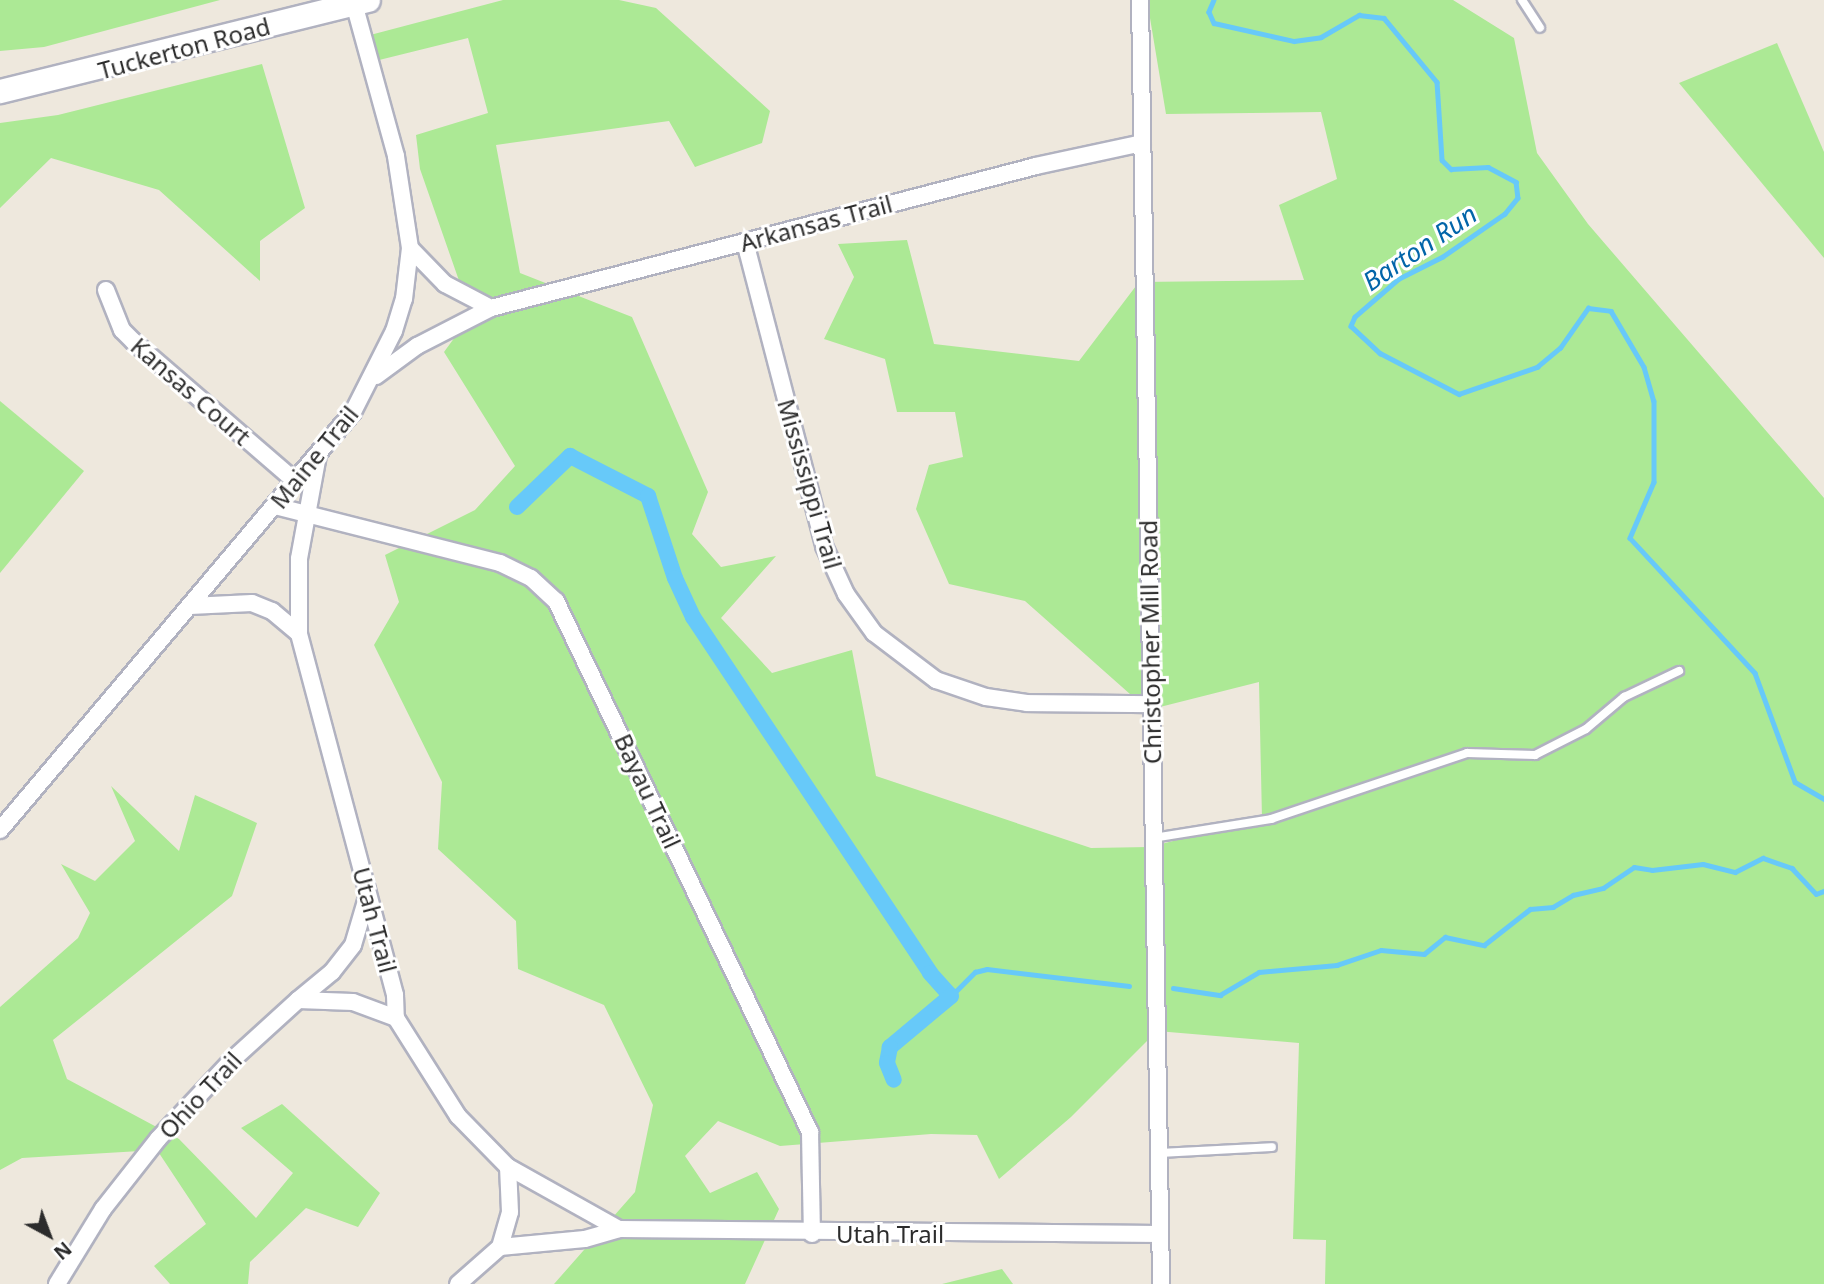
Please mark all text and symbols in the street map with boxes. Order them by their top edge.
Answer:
street label: Tuckerton Road [95,11,273,85]
street label: Arkansas Trail [737,189,895,257]
water label: Barton Run [1357,198,1483,298]
street label: Kansas Court [125,331,257,451]
street label: Mississippi Trail [772,396,848,572]
street label: Maine Trail [264,400,364,514]
street label: Christopher Mill Road [1133,520,1167,764]
street label: Bayau Trail [609,729,687,853]
street label: Utah Trail [347,864,403,976]
street label: Ohio Trail [153,1046,247,1144]
north arrow [14,1200,84,1270]
street label: Utah Trail [836,1220,944,1248]
text: N [48,1236,77,1266]

